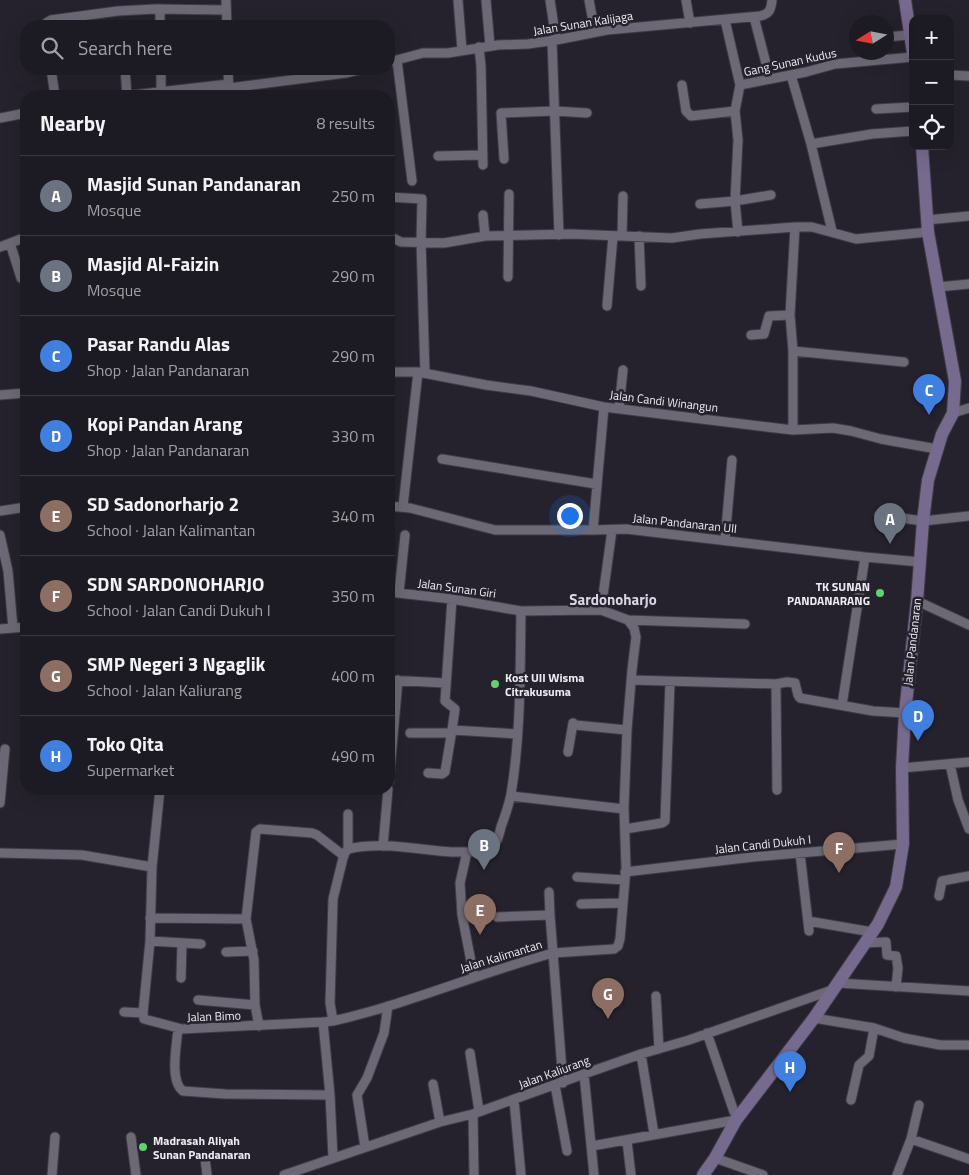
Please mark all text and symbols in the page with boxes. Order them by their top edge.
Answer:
street label: Jalan Sunan Kalijaga [532,6,634,40]
north arrow [849,15,894,60]
map controls [909,15,954,150]
button: + [909,15,954,60]
search box [20,20,395,75]
text: Search here [78,33,172,62]
icon: search [38,34,66,62]
street label: Gang Sunan Kudus [742,43,839,81]
button: − [909,60,954,105]
button: locate [909,105,954,150]
text: Nearby [40,107,105,139]
text: 8 results [316,111,375,135]
text: Masjid Sunan Pandanaran [87,169,301,198]
text: A [51,184,61,208]
text: 250 m [331,184,375,208]
text: Mosque [87,198,141,222]
text: Masjid Al-Faizin [87,249,219,278]
text: B [51,264,61,288]
text: 290 m [331,264,375,288]
text: Mosque [87,278,141,302]
text: Pasar Randu Alas [87,329,230,358]
text: C [52,344,60,368]
text: 290 m [331,344,375,368]
text: Shop · Jalan Pandanaran [87,358,249,382]
pin: C [913,374,945,415]
street label: Jalan Candi Winangun [609,385,719,417]
text: Kopi Pandan Arang [87,409,242,438]
text: D [51,424,61,448]
text: 330 m [331,424,375,448]
text: Shop · Jalan Pandanaran [87,438,249,462]
text: SD Sadonorharjo 2 [87,489,239,518]
your location [557,503,583,529]
pin: A [874,503,906,544]
text: E [52,504,60,528]
text: 340 m [331,504,375,528]
street label: Jalan Pandanaran UII [632,508,738,538]
text: School · Jalan Kalimantan [87,518,255,542]
text: SDN SARDONOHARJO [87,569,264,598]
street label: Jalan Sunan Giri [417,573,497,603]
place label: TK SUNAN PANDANARANG [787,577,870,610]
text: F [52,584,60,608]
text: 350 m [331,584,375,608]
marker: TK SUNAN PANDANARANG [874,587,886,599]
district label: Sardonoharjo [569,588,657,611]
street label: Jalan Pandanaran [898,597,926,687]
text: School · Jalan Candi Dukuh I [87,598,271,622]
text: SMP Negeri 3 Ngaglik [87,649,265,678]
text: G [51,664,61,688]
text: 400 m [331,664,375,688]
place label: Kost UII Wisma Citrakusuma [505,668,584,701]
text: School · Jalan Kaliurang [87,678,242,702]
marker: Kost UII Wisma Citrakusuma [489,678,501,690]
pin: D [902,700,934,741]
text: Toko Qita [87,729,164,758]
text: H [51,744,61,768]
text: 490 m [331,744,375,768]
text: Supermarket [87,758,174,782]
pin: B [468,829,500,870]
street label: Jalan Candi Dukuh I [714,830,812,858]
pin: F [823,832,855,873]
pin: E [464,894,496,935]
street label: Jalan Kalimantan [458,935,544,977]
pin: G [592,978,624,1019]
street label: Jalan Bimo [187,1006,241,1026]
street label: Jalan Kaliurang [516,1050,592,1094]
pin: H [774,1051,806,1092]
place label: Madrasah Aliyah Sunan Pandanaran [153,1131,251,1164]
marker: Madrasah Aliyah Sunan Pandanaran [137,1141,149,1153]

